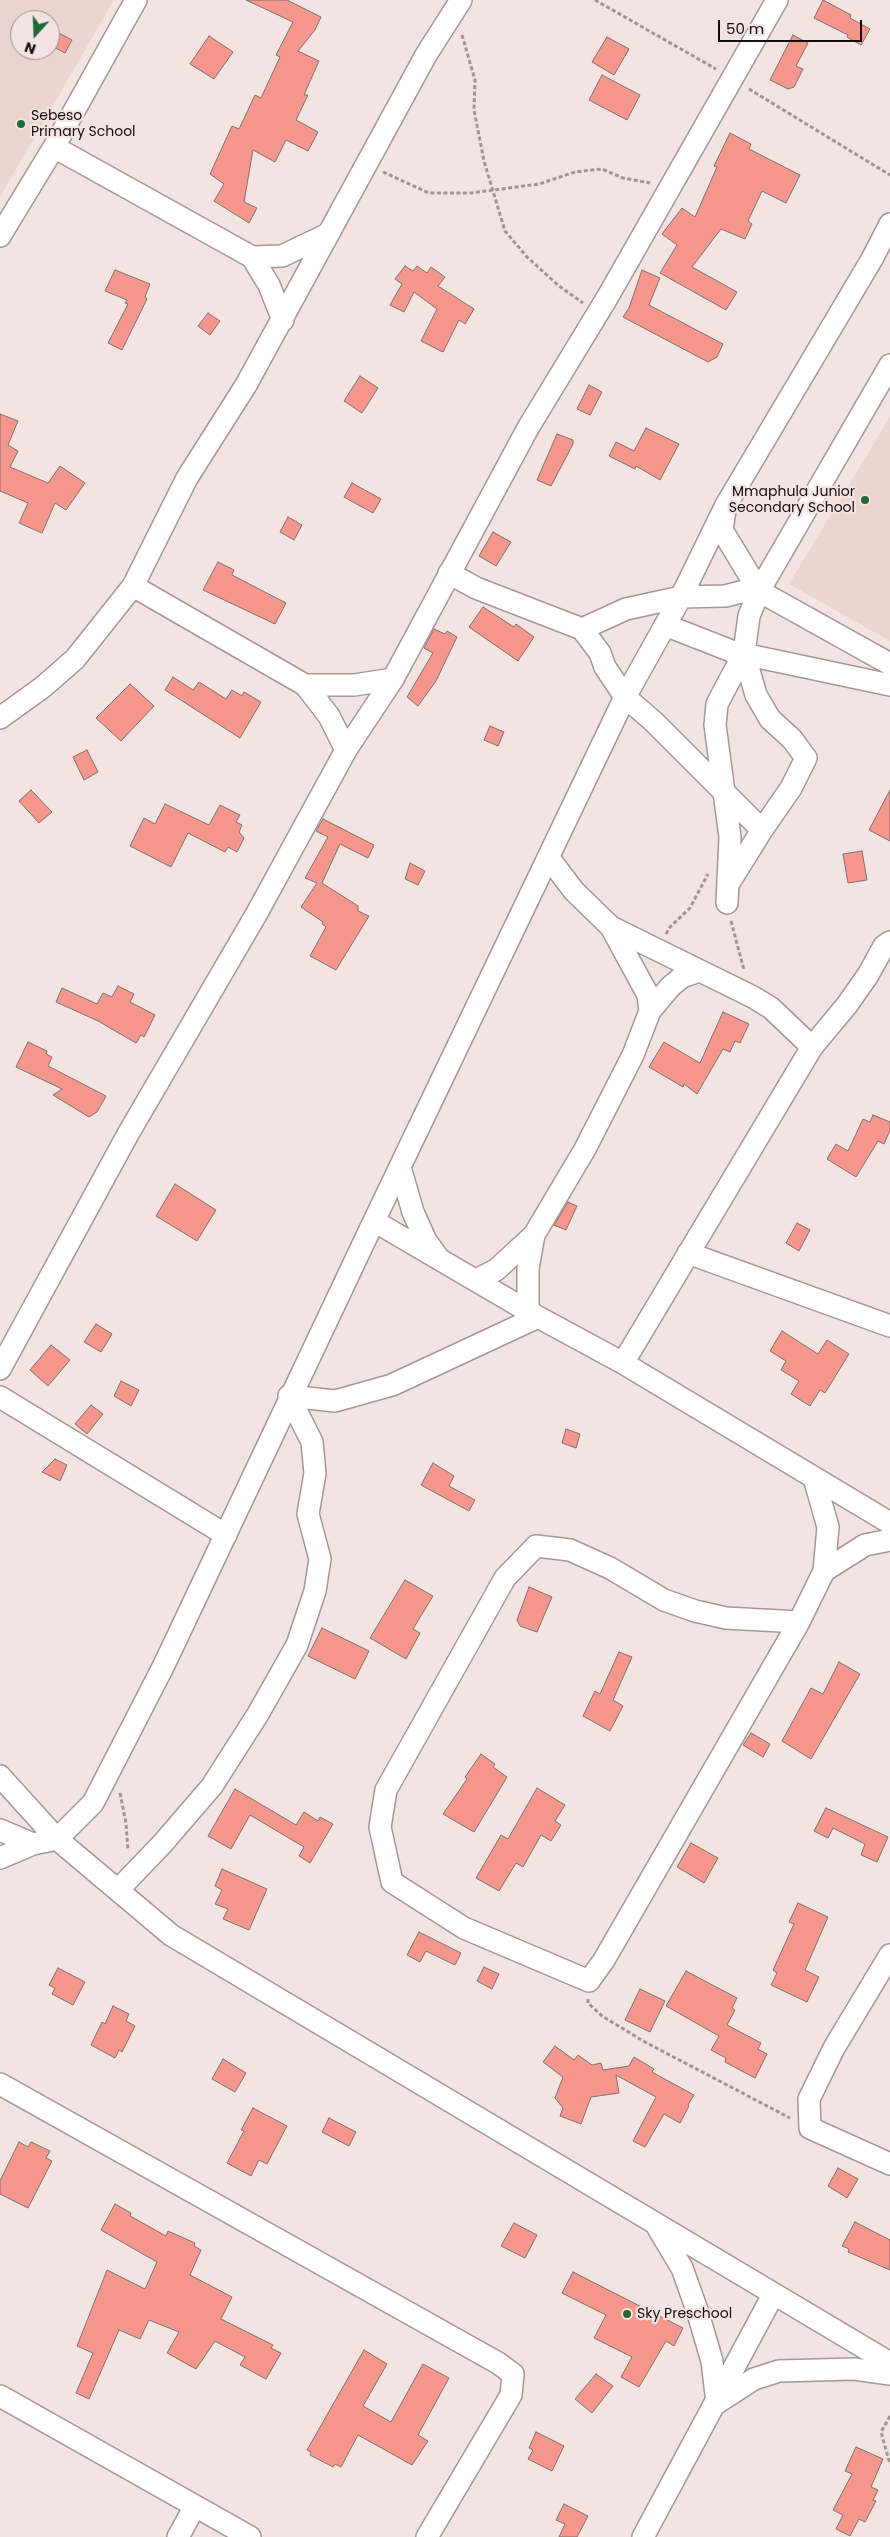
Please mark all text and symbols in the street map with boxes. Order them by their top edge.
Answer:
north arrow [10,10,60,60]
scale bar [720,10,864,42]
text: 50 m [726,18,764,39]
text: N [22,37,39,59]
place label: Sebeso Primary School [31,108,136,140]
marker: Sebeso Primary School [15,118,27,130]
place label: Mmaphula Junior Secondary School [729,484,855,516]
marker: Mmaphula Junior Secondary School [859,494,871,506]
place label: Sky Preschool [637,2306,732,2322]
marker: Sky Preschool [621,2308,633,2320]

